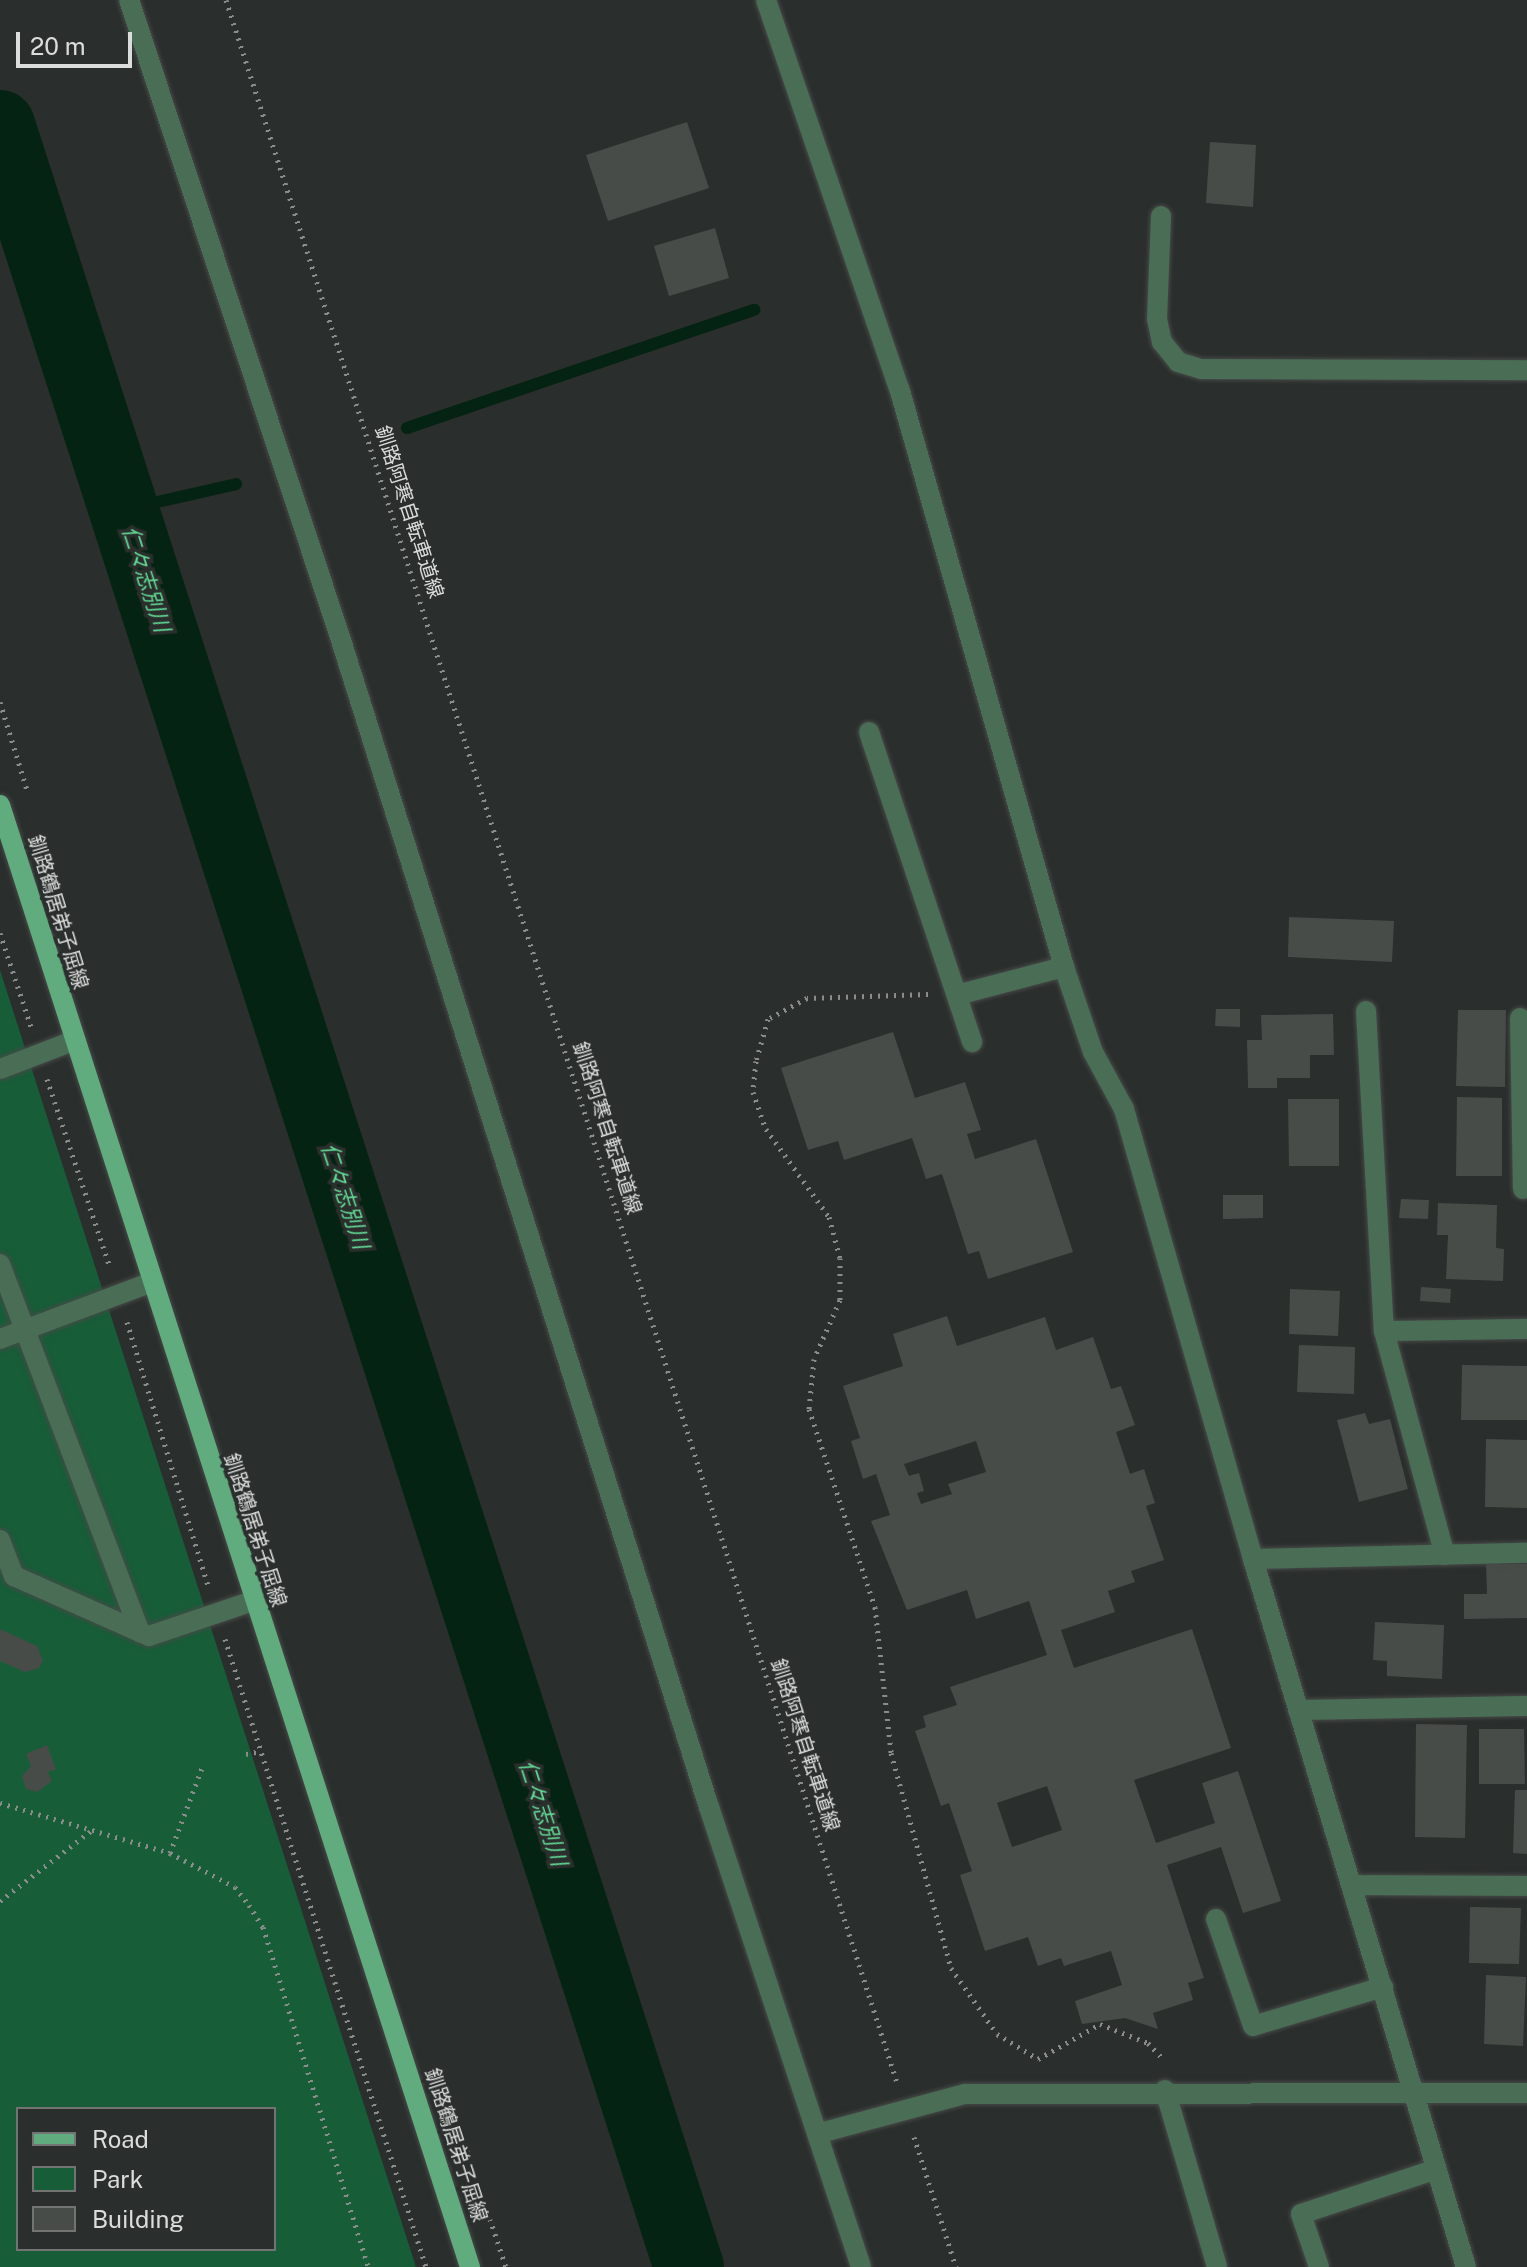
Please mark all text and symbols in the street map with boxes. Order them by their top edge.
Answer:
scale bar [20,16,136,66]
text: 20 m [30,32,86,60]
street label: 釧路阿寒自転車道線 [370,423,448,601]
water label: 仁々志別川 [116,523,176,635]
street label: 釧路鶴居弟子屈線 [23,832,93,992]
street label: 釧路阿寒自転車道線 [568,1039,646,1217]
water label: 仁々志別川 [315,1140,375,1252]
street label: 釧路鶴居弟子屈線 [219,1450,291,1610]
street label: 釧路阿寒自転車道線 [766,1656,844,1834]
water label: 仁々志別川 [513,1757,573,1869]
street label: 釧路鶴居弟子屈線 [420,2065,492,2225]
legend [16,2107,276,2251]
text: Road [92,2125,149,2153]
text: Park [92,2165,143,2193]
text: Building [92,2205,184,2233]

